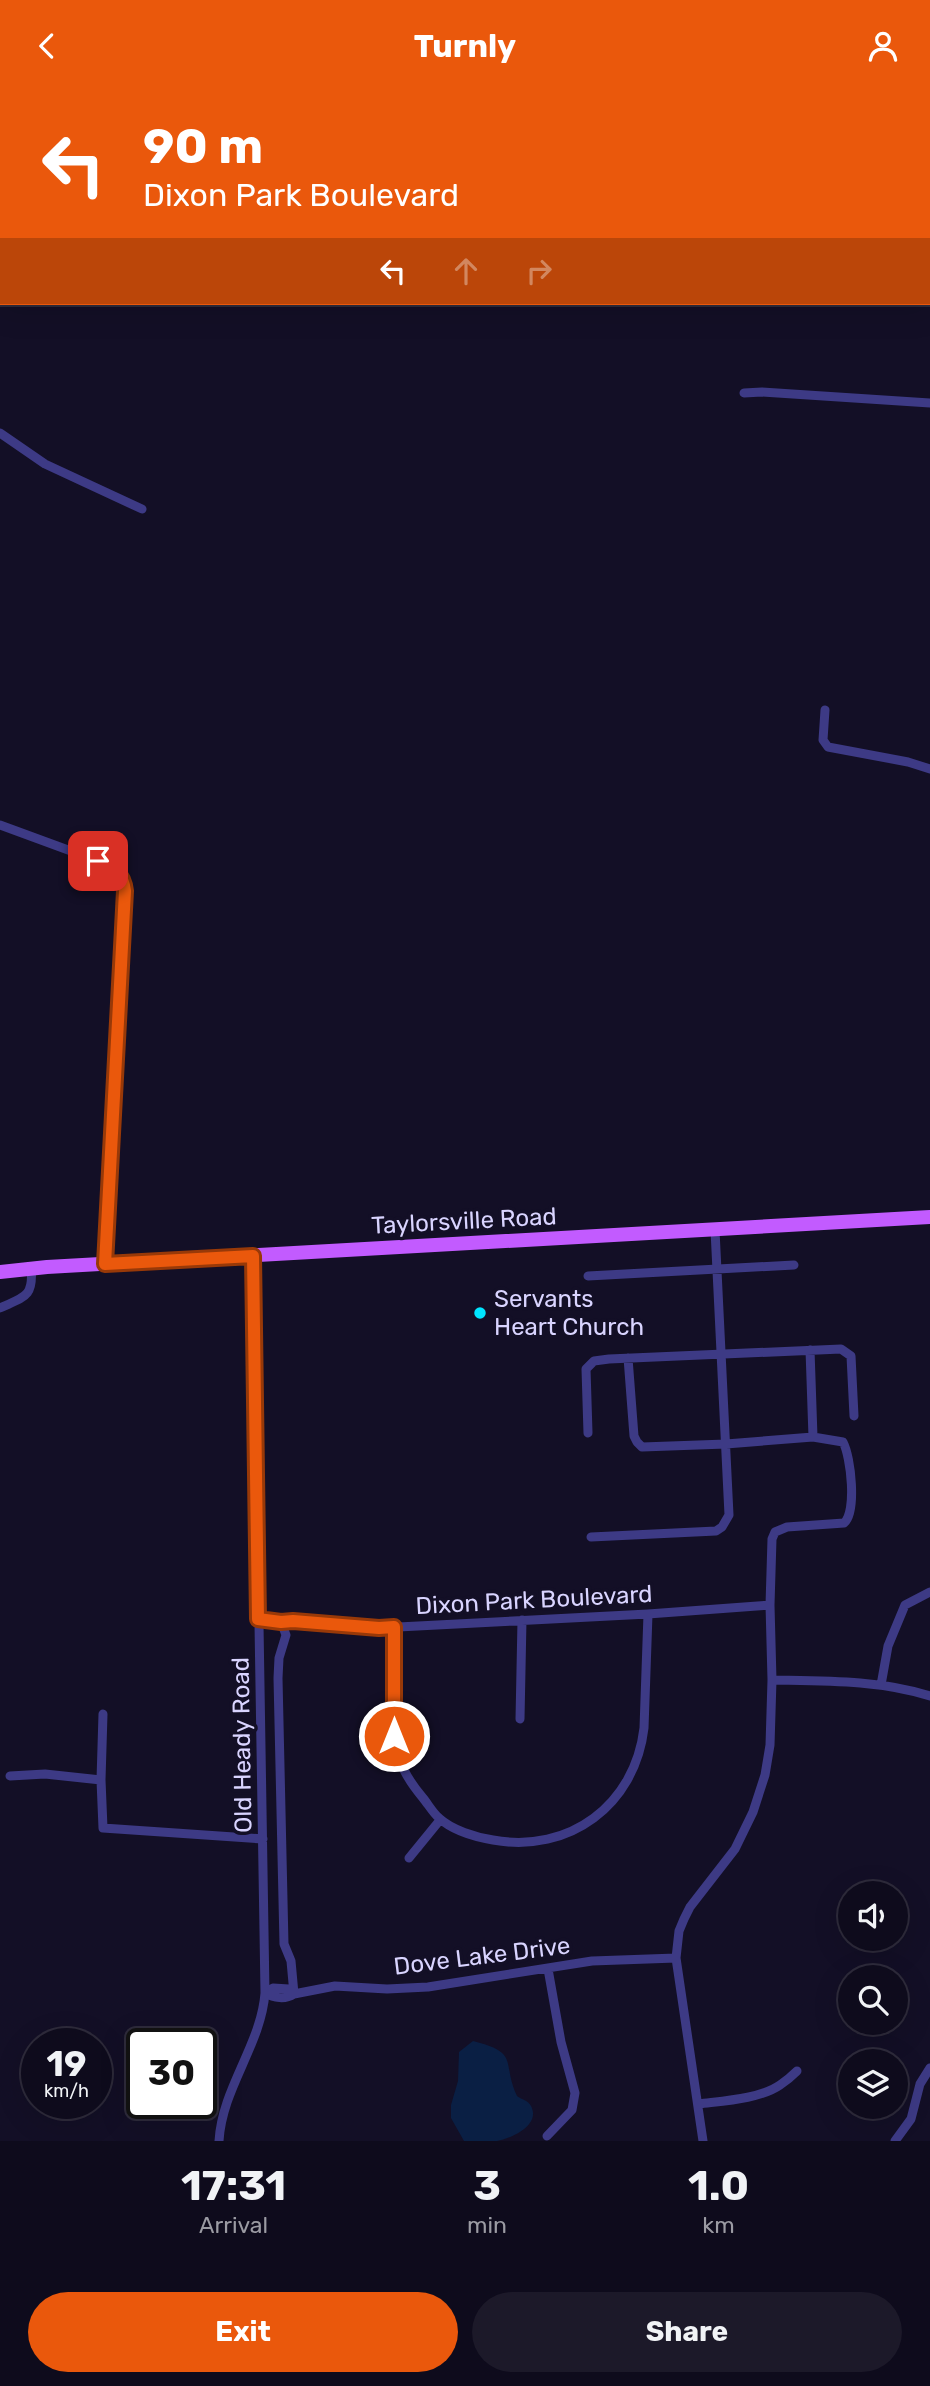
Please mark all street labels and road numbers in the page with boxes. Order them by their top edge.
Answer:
street label: Taylorsville Road [371,1202,557,1240]
street label: Dixon Park Boulevard [415,1580,653,1620]
street label: Old Heady Road [226,1657,258,1833]
street label: Dove Lake Drive [392,1931,572,1981]

